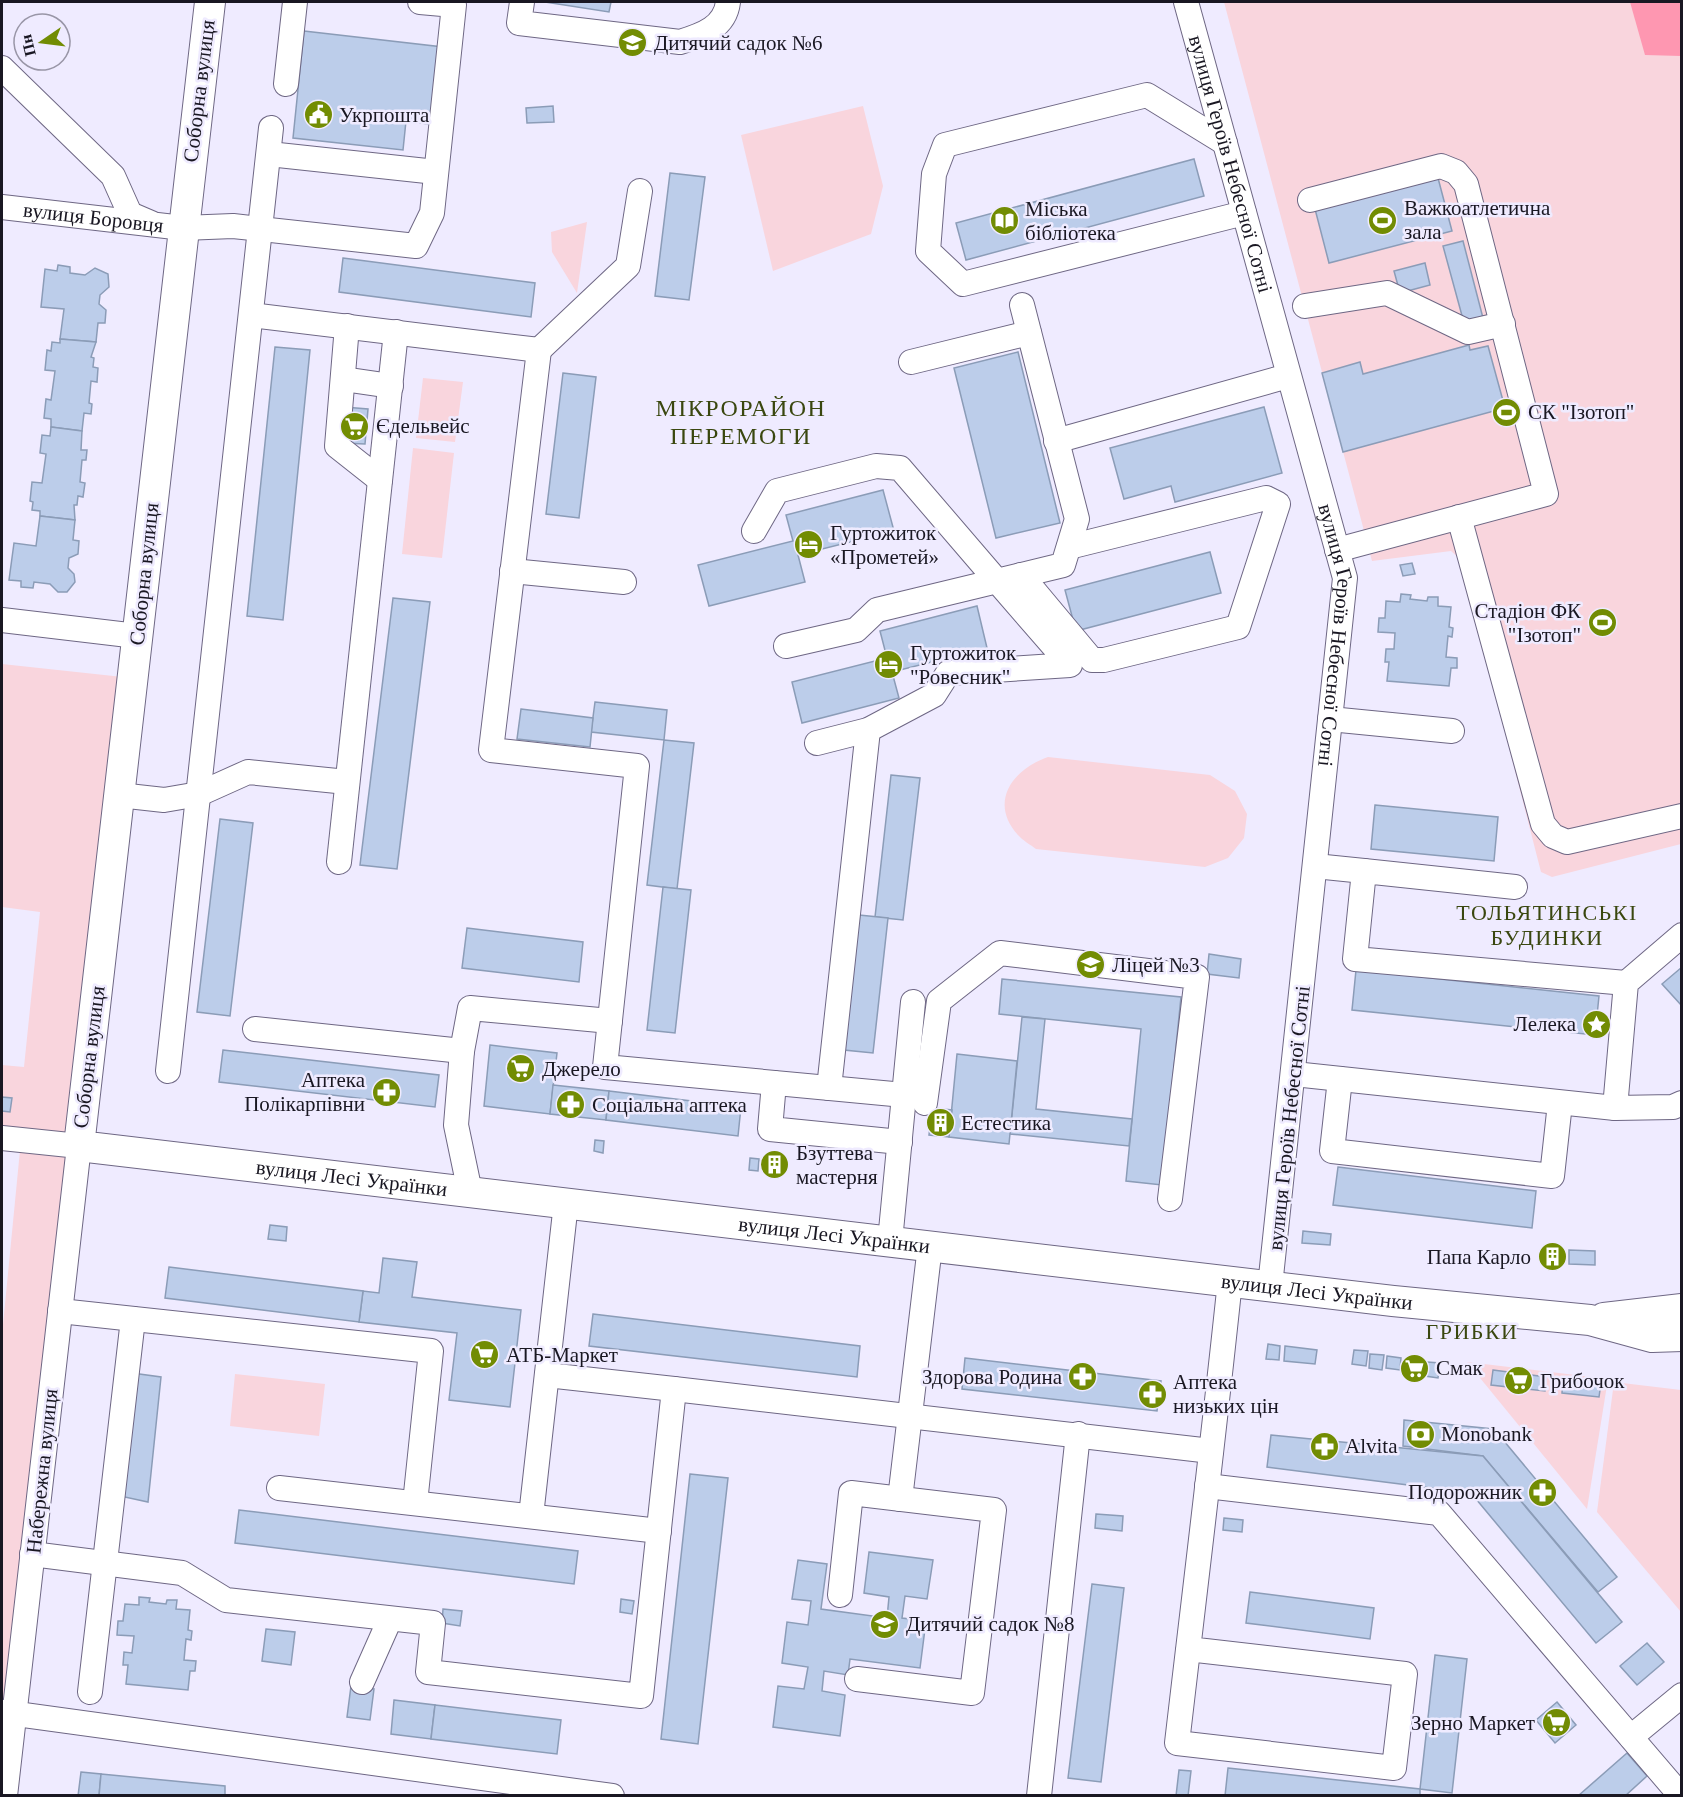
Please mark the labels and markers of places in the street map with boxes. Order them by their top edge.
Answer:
school or university icon: Дитячий садок №6 [617,27,649,59]
place label: Дитячий садок №6 [654,31,822,55]
public building icon: Укрпошта [302,99,334,131]
place label: Укрпошта [339,103,430,127]
place label: Важкоатлетична зала [1404,196,1551,244]
place label: Міська бібліотека [1025,197,1117,245]
sports icon: Важкоатлетична зала [1367,204,1399,236]
library icon: Міська бібліотека [988,205,1020,237]
sports icon: СК "Ізотоп" [1491,396,1523,428]
place label: СК "Ізотоп" [1528,400,1634,424]
supermarket icon: Єдельвейс [339,410,371,442]
place label: Єдельвейс [376,414,470,438]
place label: Гуртожиток «Прометей» [830,521,939,569]
hotel icon: Гуртожиток «Прометей» [793,529,825,561]
place label: Стадіон ФК "Ізотоп" [1474,599,1582,647]
sports icon: Стадіон ФК "Ізотоп" [1586,607,1618,639]
place label: Гуртожиток "Ровесник" [910,641,1017,689]
hotel icon: Гуртожиток "Ровесник" [873,649,905,681]
school or university icon: Ліцей №3 [1075,949,1107,981]
place label: Ліцей №3 [1112,953,1200,977]
place icon: Лелека [1581,1008,1613,1040]
place label: Лелека [1514,1012,1577,1036]
supermarket icon: Джерело [505,1053,537,1085]
place label: Джерело [542,1057,621,1081]
place label: Аптека Полікарпівни [244,1068,366,1116]
pharmacy icon: Аптека Полікарпівни [370,1076,402,1108]
pharmacy icon: Соціальна аптека [555,1089,587,1121]
place label: Соціальна аптека [592,1093,748,1117]
building icon: Естестика [924,1107,956,1139]
place label: Естестика [961,1111,1052,1135]
place label: Бзуттева мастерня [796,1141,878,1189]
building icon: Бзуттева мастерня [759,1149,791,1181]
building icon: Папа Карло [1536,1241,1568,1273]
place label: Папа Карло [1427,1245,1531,1269]
supermarket icon: АТБ-Маркет [469,1339,501,1371]
place label: АТБ-Маркет [506,1343,618,1367]
supermarket icon: Смак [1399,1352,1431,1384]
place label: Смак [1436,1356,1483,1380]
pharmacy icon: Здорова Родина [1067,1361,1099,1393]
place label: Здорова Родина [922,1365,1063,1389]
supermarket icon: Грибочок [1503,1365,1535,1397]
place label: Грибочок [1540,1369,1625,1393]
place label: Аптека низьких цін [1173,1370,1279,1418]
pharmacy icon: Аптека низьких цін [1136,1378,1168,1410]
bank icon: Monobank [1404,1418,1436,1450]
place label: Monobank [1441,1422,1532,1446]
pharmacy icon: Alvita [1308,1430,1340,1462]
place label: Alvita [1345,1434,1398,1458]
pharmacy icon: Подорожник [1527,1476,1559,1508]
place label: Подорожник [1408,1480,1523,1504]
school or university icon: Дитячий садок №8 [869,1608,901,1640]
place label: Дитячий садок №8 [906,1612,1074,1636]
supermarket icon: Зерно Маркет [1540,1707,1572,1739]
place label: Зерно Маркет [1411,1711,1535,1735]

